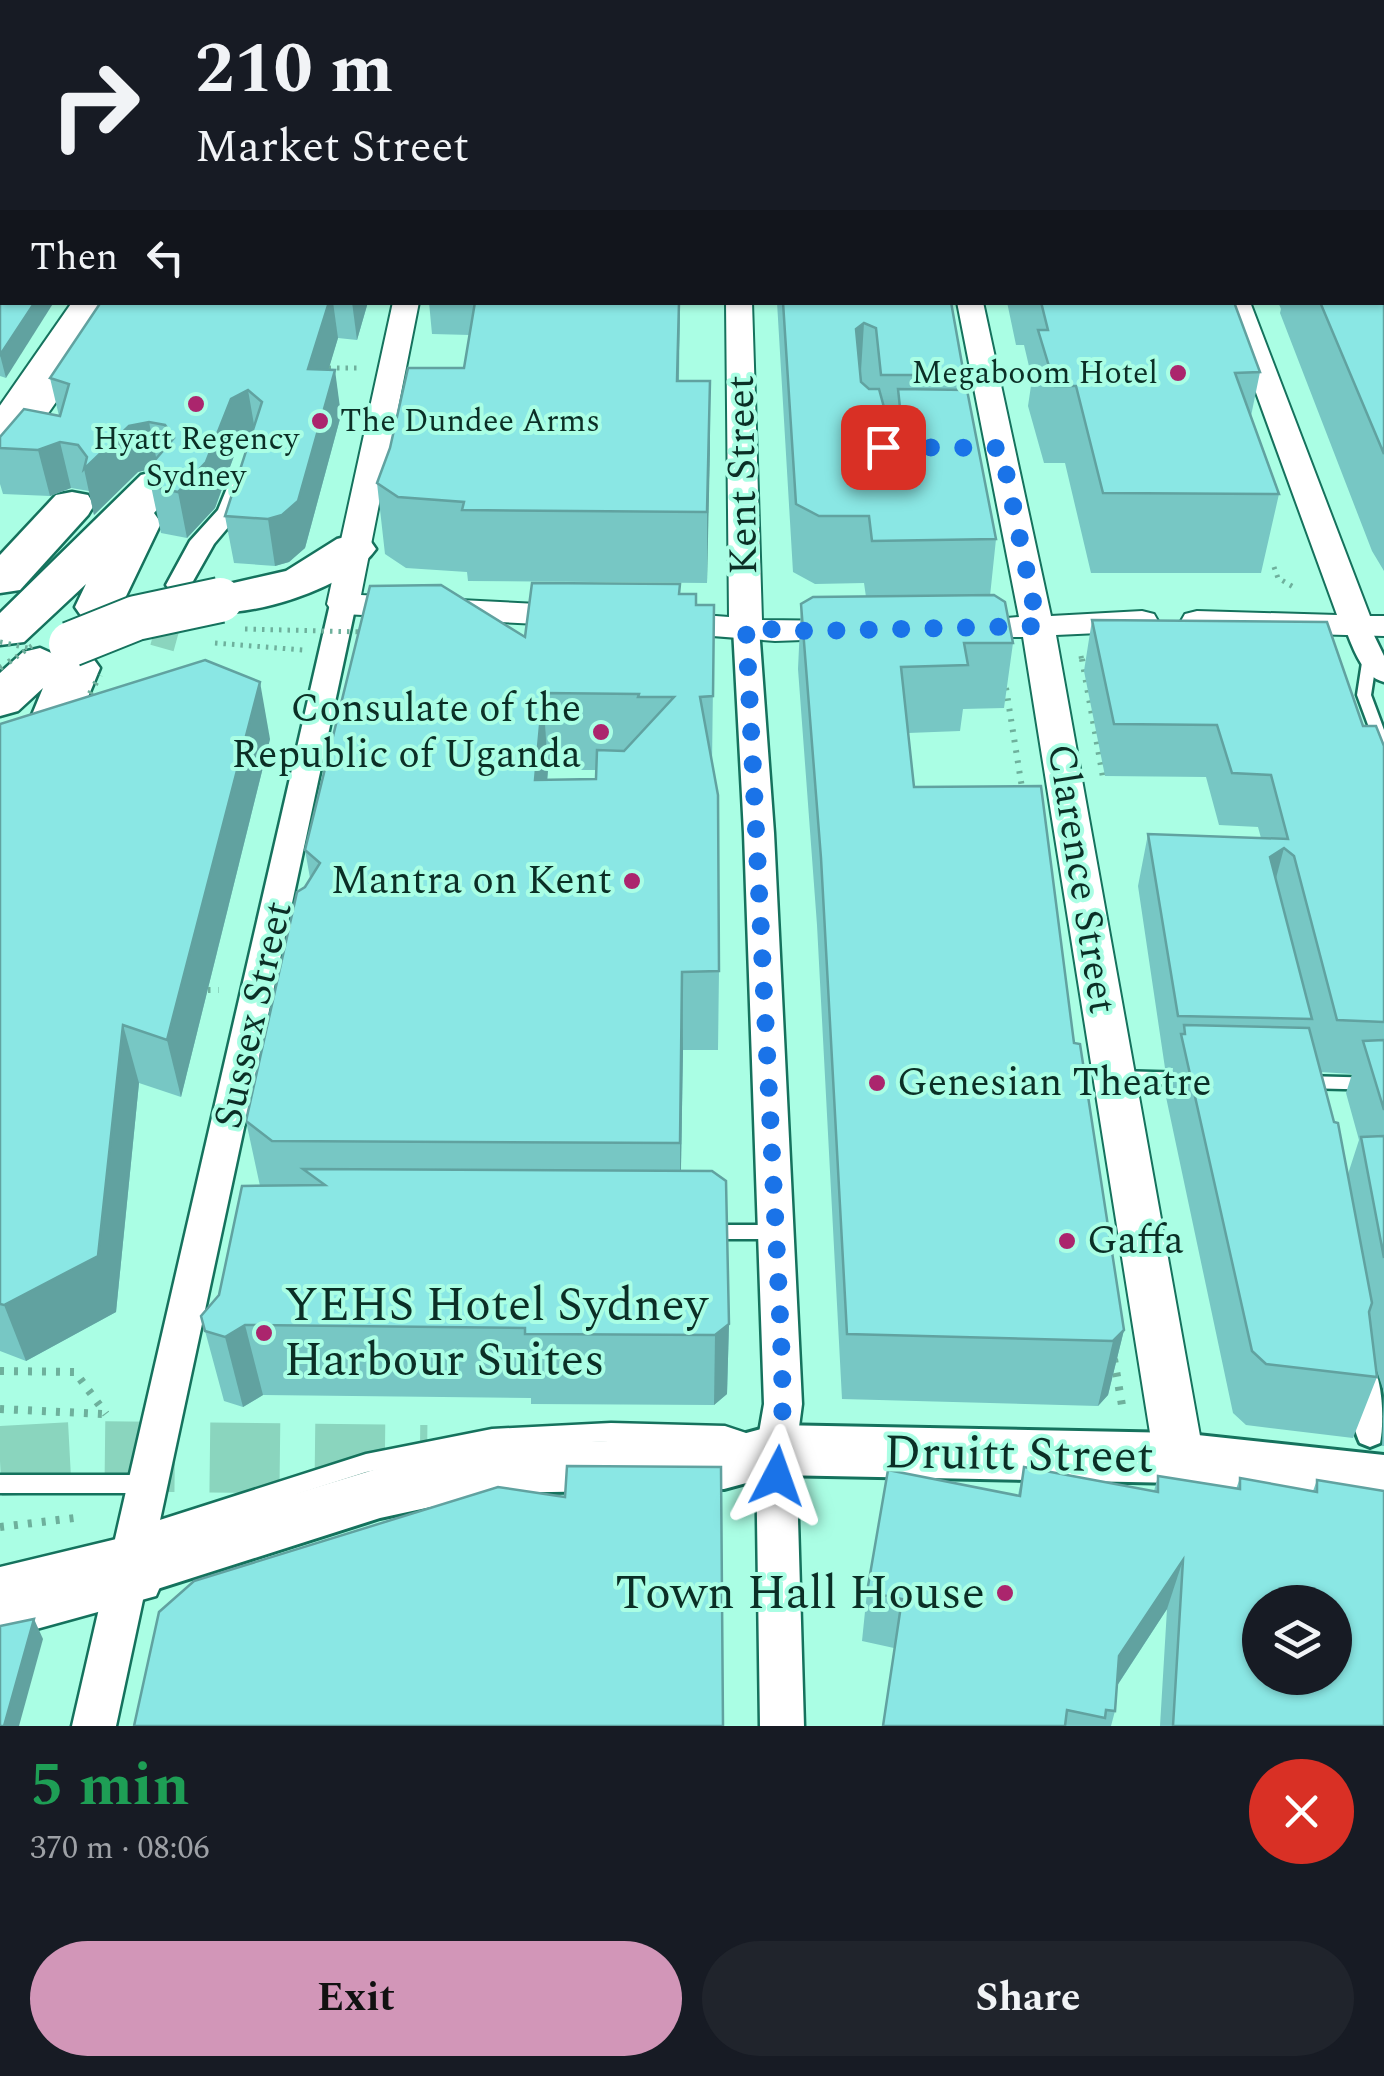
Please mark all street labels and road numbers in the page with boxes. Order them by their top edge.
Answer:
street label: Kent Street [711,375,775,575]
street label: Clarence Street [1030,740,1132,1018]
street label: Sussex Street [198,895,310,1135]
street label: Druitt Street [883,1416,1155,1494]

